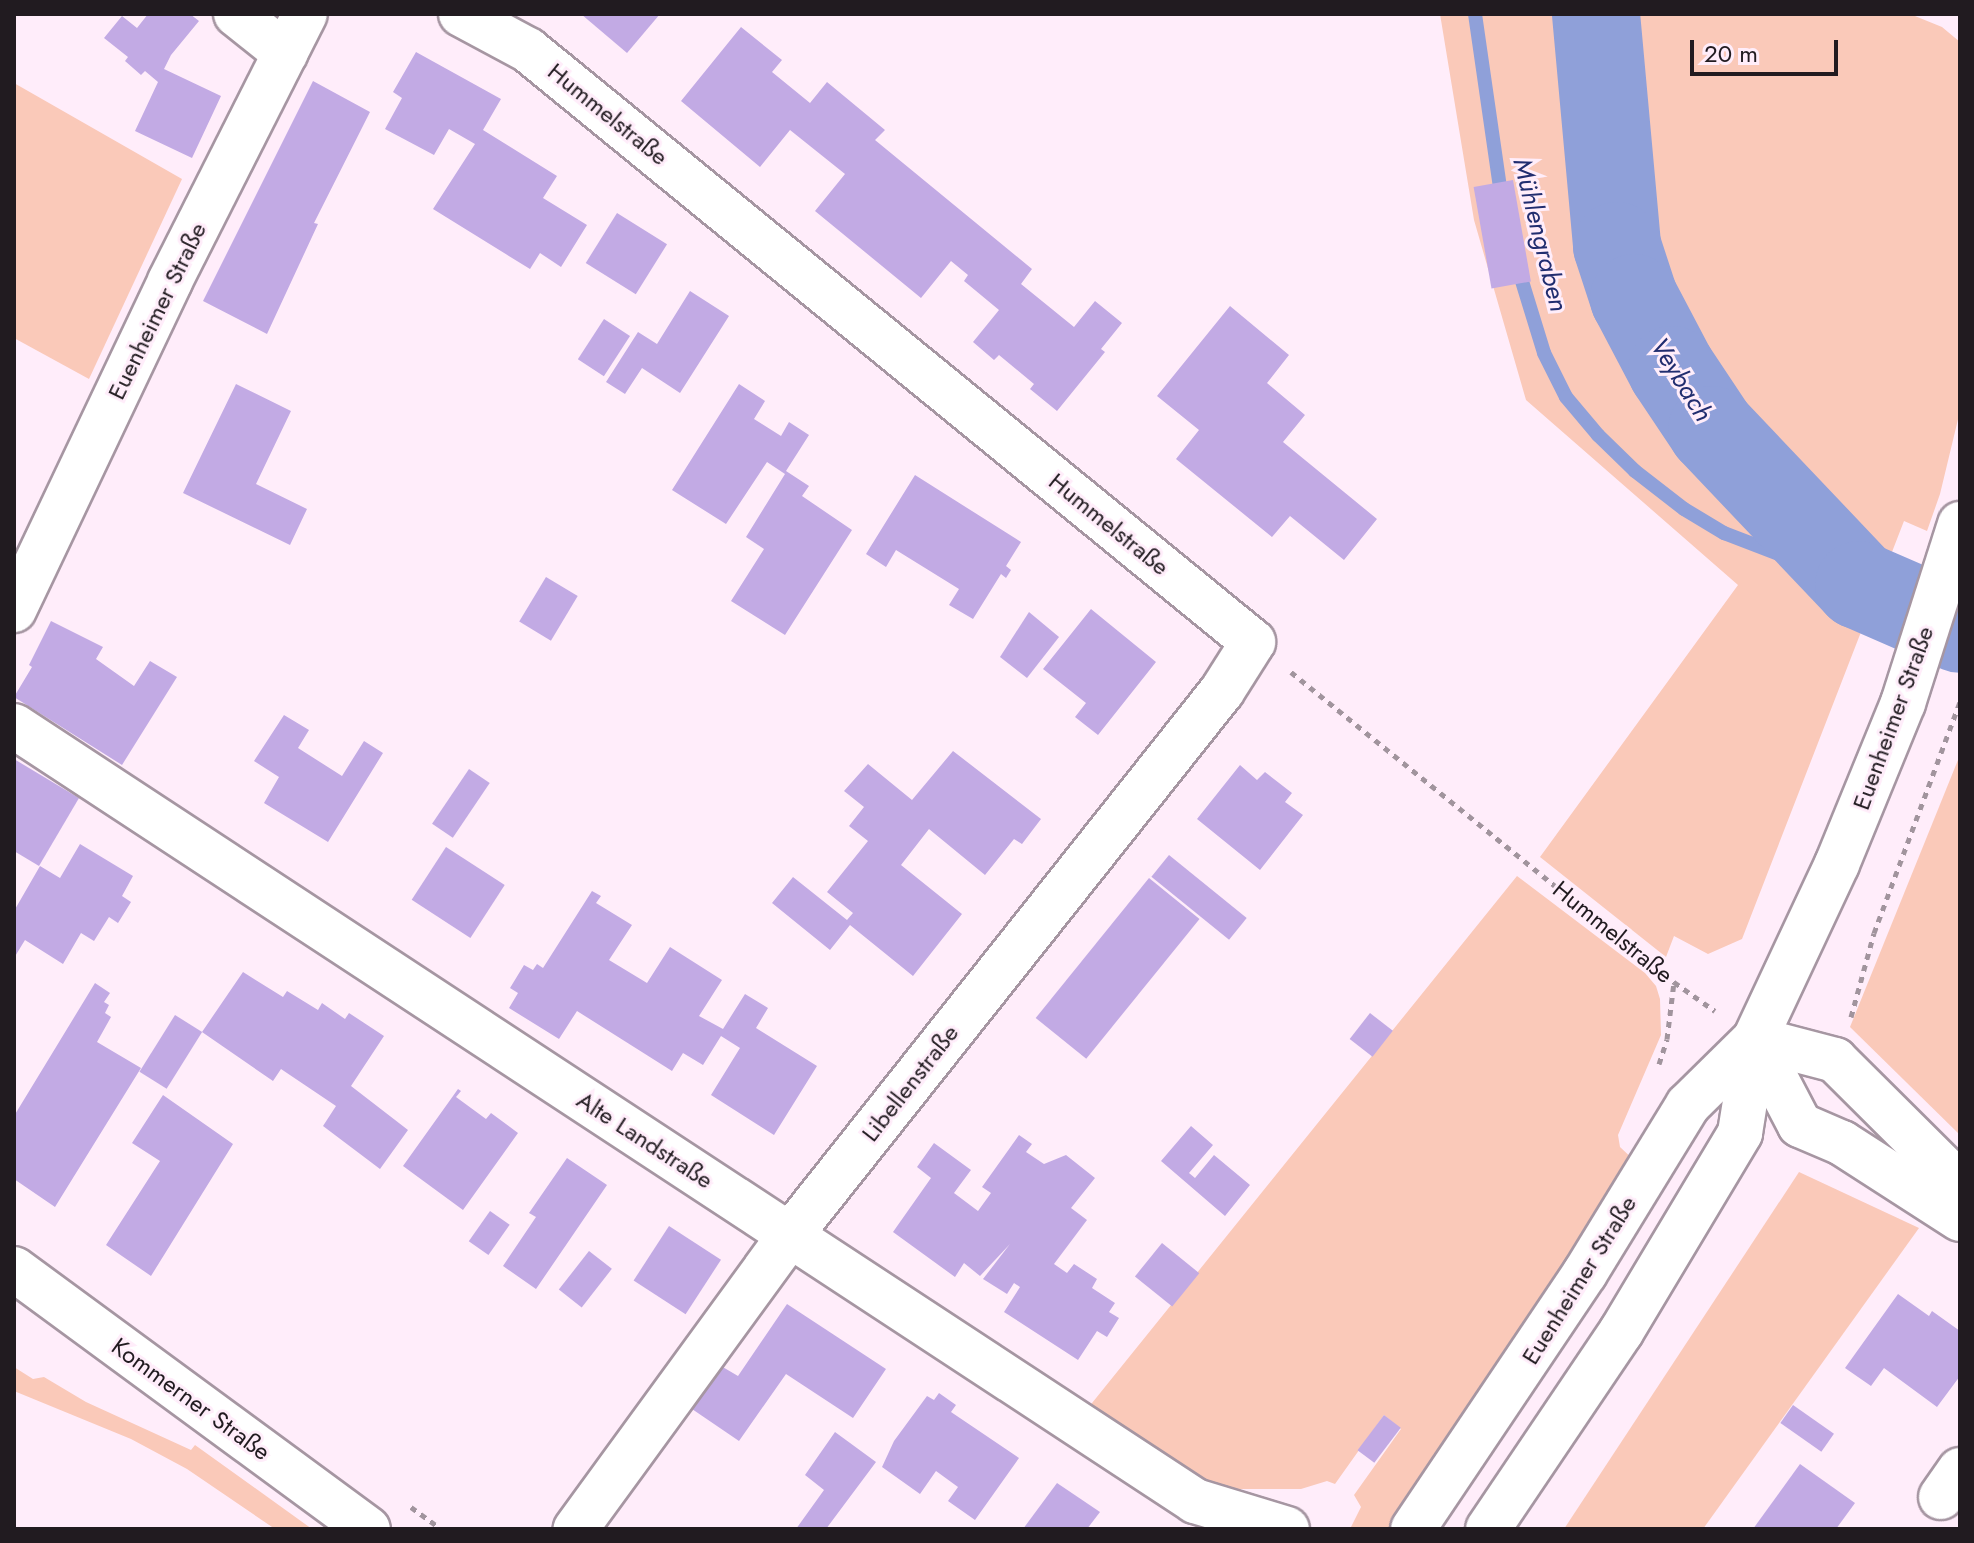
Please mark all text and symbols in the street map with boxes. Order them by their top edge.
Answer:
scale bar [1694,24,1842,74]
text: 20 m [1704,36,1758,71]
street label: Hummelstraße [542,57,674,171]
water label: Mühlengraben [1506,155,1574,315]
street label: Euenheimer Straße [102,218,212,404]
water label: Veybach [1643,333,1719,427]
street label: Hummelstraße [1043,467,1175,581]
street label: Euenheimer Straße [1846,622,1940,814]
street label: Hummelstraße [1547,875,1679,989]
street label: Libellenstraße [855,1019,965,1147]
street label: Alte Landstraße [572,1085,718,1195]
street label: Euenheimer Straße [1516,1190,1642,1370]
street label: Kommerner Straße [106,1332,276,1466]

